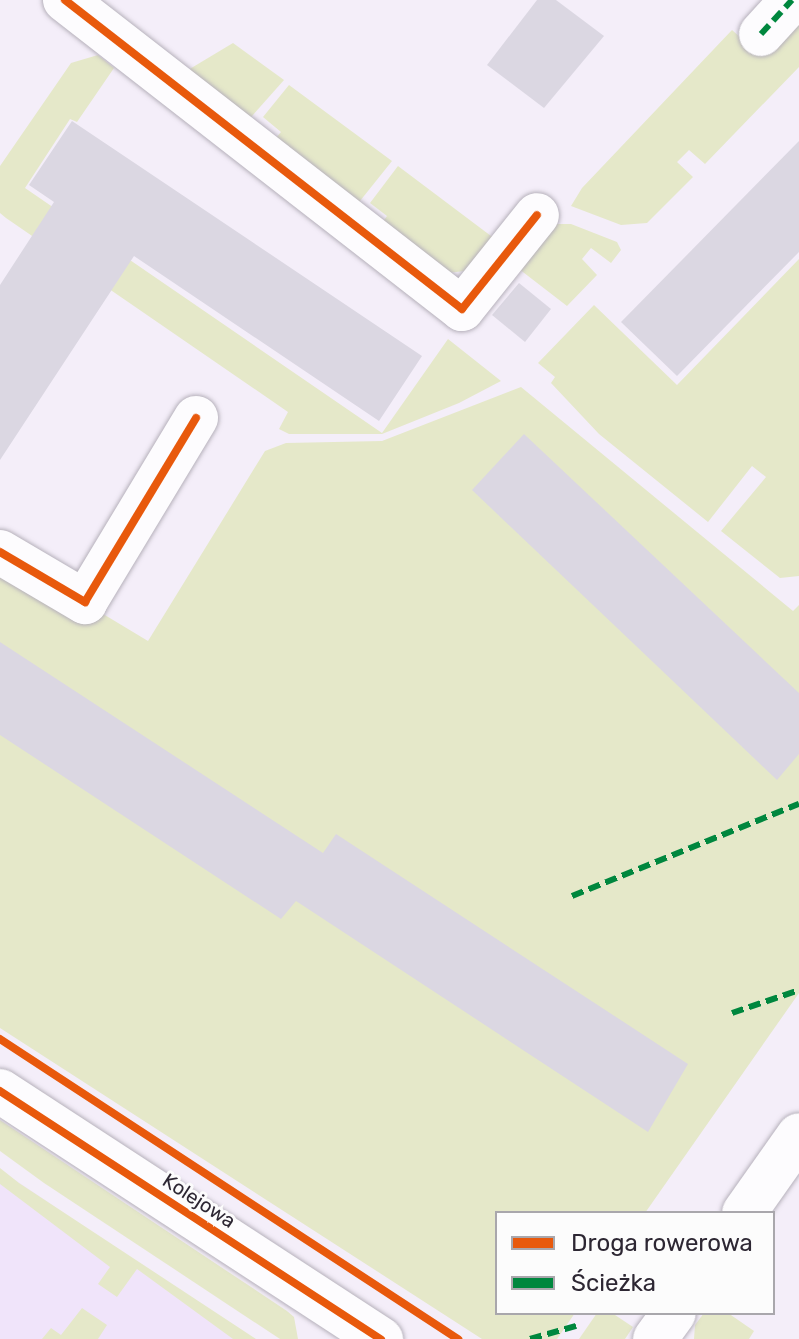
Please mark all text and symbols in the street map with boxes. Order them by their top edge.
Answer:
street label: Kolejowa [158,1169,240,1233]
legend [495,1211,775,1315]
text: Droga rowerowa [571,1229,753,1257]
text: Ścieżka [571,1269,656,1297]

